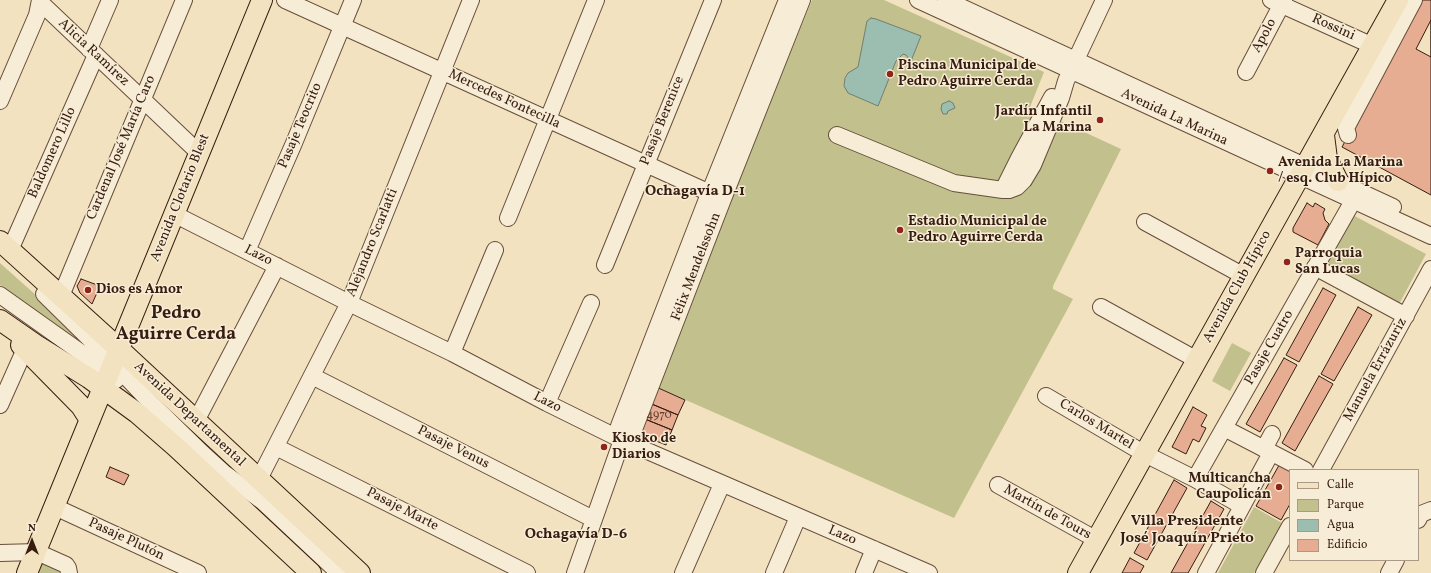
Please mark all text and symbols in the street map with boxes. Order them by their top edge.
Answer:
street label: Rossini [1309,11,1357,45]
street label: Alicia Ramírez [54,16,132,90]
street label: Apolo [1249,16,1281,56]
place label: Piscina Municipal de Pedro Aguirre Cerda [898,58,1036,90]
street label: Mercedes Fontecilla [445,67,563,133]
marker: Piscina Municipal de Pedro Aguirre Cerda [885,69,895,79]
street label: Cardenal José María Caro [84,73,160,223]
street label: Pasaje Berenice [637,74,689,168]
street label: Pasaje Teocrito [275,81,327,171]
street label: Avenida La Marina [1118,86,1230,150]
place label: Jardín Infantil La Marina [995,104,1092,136]
street label: Baldomero Lillo [25,105,81,201]
marker: Jardín Infantil La Marina [1095,115,1105,125]
street label: Avenida Clotario Blest [148,132,214,264]
place label: Avenida La Marina / esq. Club Hípico [1278,155,1403,188]
marker: Avenida La Marina / esq. Club Hípico [1265,166,1275,176]
district label: Ochagavía D-1 [645,183,745,201]
street label: Alejandro Scarlatti [344,186,402,300]
street label: Félix Mendelssohn [669,210,725,324]
place label: Estadio Municipal de Pedro Aguirre Cerda [908,214,1047,246]
marker: Estadio Municipal de Pedro Aguirre Cerda [895,225,905,235]
street label: Avenida Club Hípico [1200,228,1276,346]
street label: Lazo [241,242,275,270]
place label: Parroquia San Lucas [1295,246,1362,278]
marker: Parroquia San Lucas [1282,257,1292,267]
place label: Dios es Amor [96,282,182,298]
marker: Dios es Amor [83,285,93,295]
district label: Pedro Aguirre Cerda [116,304,236,346]
street label: Pasaje Cuatro [1242,308,1298,388]
street label: Manuela Errázuriz [1341,315,1411,425]
street label: Avenida Departamental [130,359,248,471]
street label: Lazo [530,389,564,417]
street label: Carlos Martel [1056,396,1136,454]
house number: 4970 [646,409,672,423]
street label: Pasaje Venus [414,423,492,473]
place label: Kiosko de Diarios [612,431,676,464]
marker: Kiosko de Diarios [599,442,609,452]
legend [1289,469,1419,561]
place label: Multicancha Caupolicán [1188,471,1271,504]
text: Calle [1327,477,1354,493]
street label: Martín de Tours [1000,482,1094,544]
marker: Multicancha Caupolicán [1274,482,1284,492]
street label: Pasaje Marte [363,485,441,535]
text: Parque [1327,497,1364,513]
district label: Villa Presidente José Joaquín Prieto [1120,513,1254,548]
street label: Pasaje Plutón [85,515,167,565]
text: Agua [1327,517,1354,533]
north arrow [12,521,52,561]
text: N [28,521,36,536]
street label: Lazo [825,523,859,549]
district label: Ochagavía D-6 [525,526,627,544]
text: Edificio [1327,537,1367,553]

